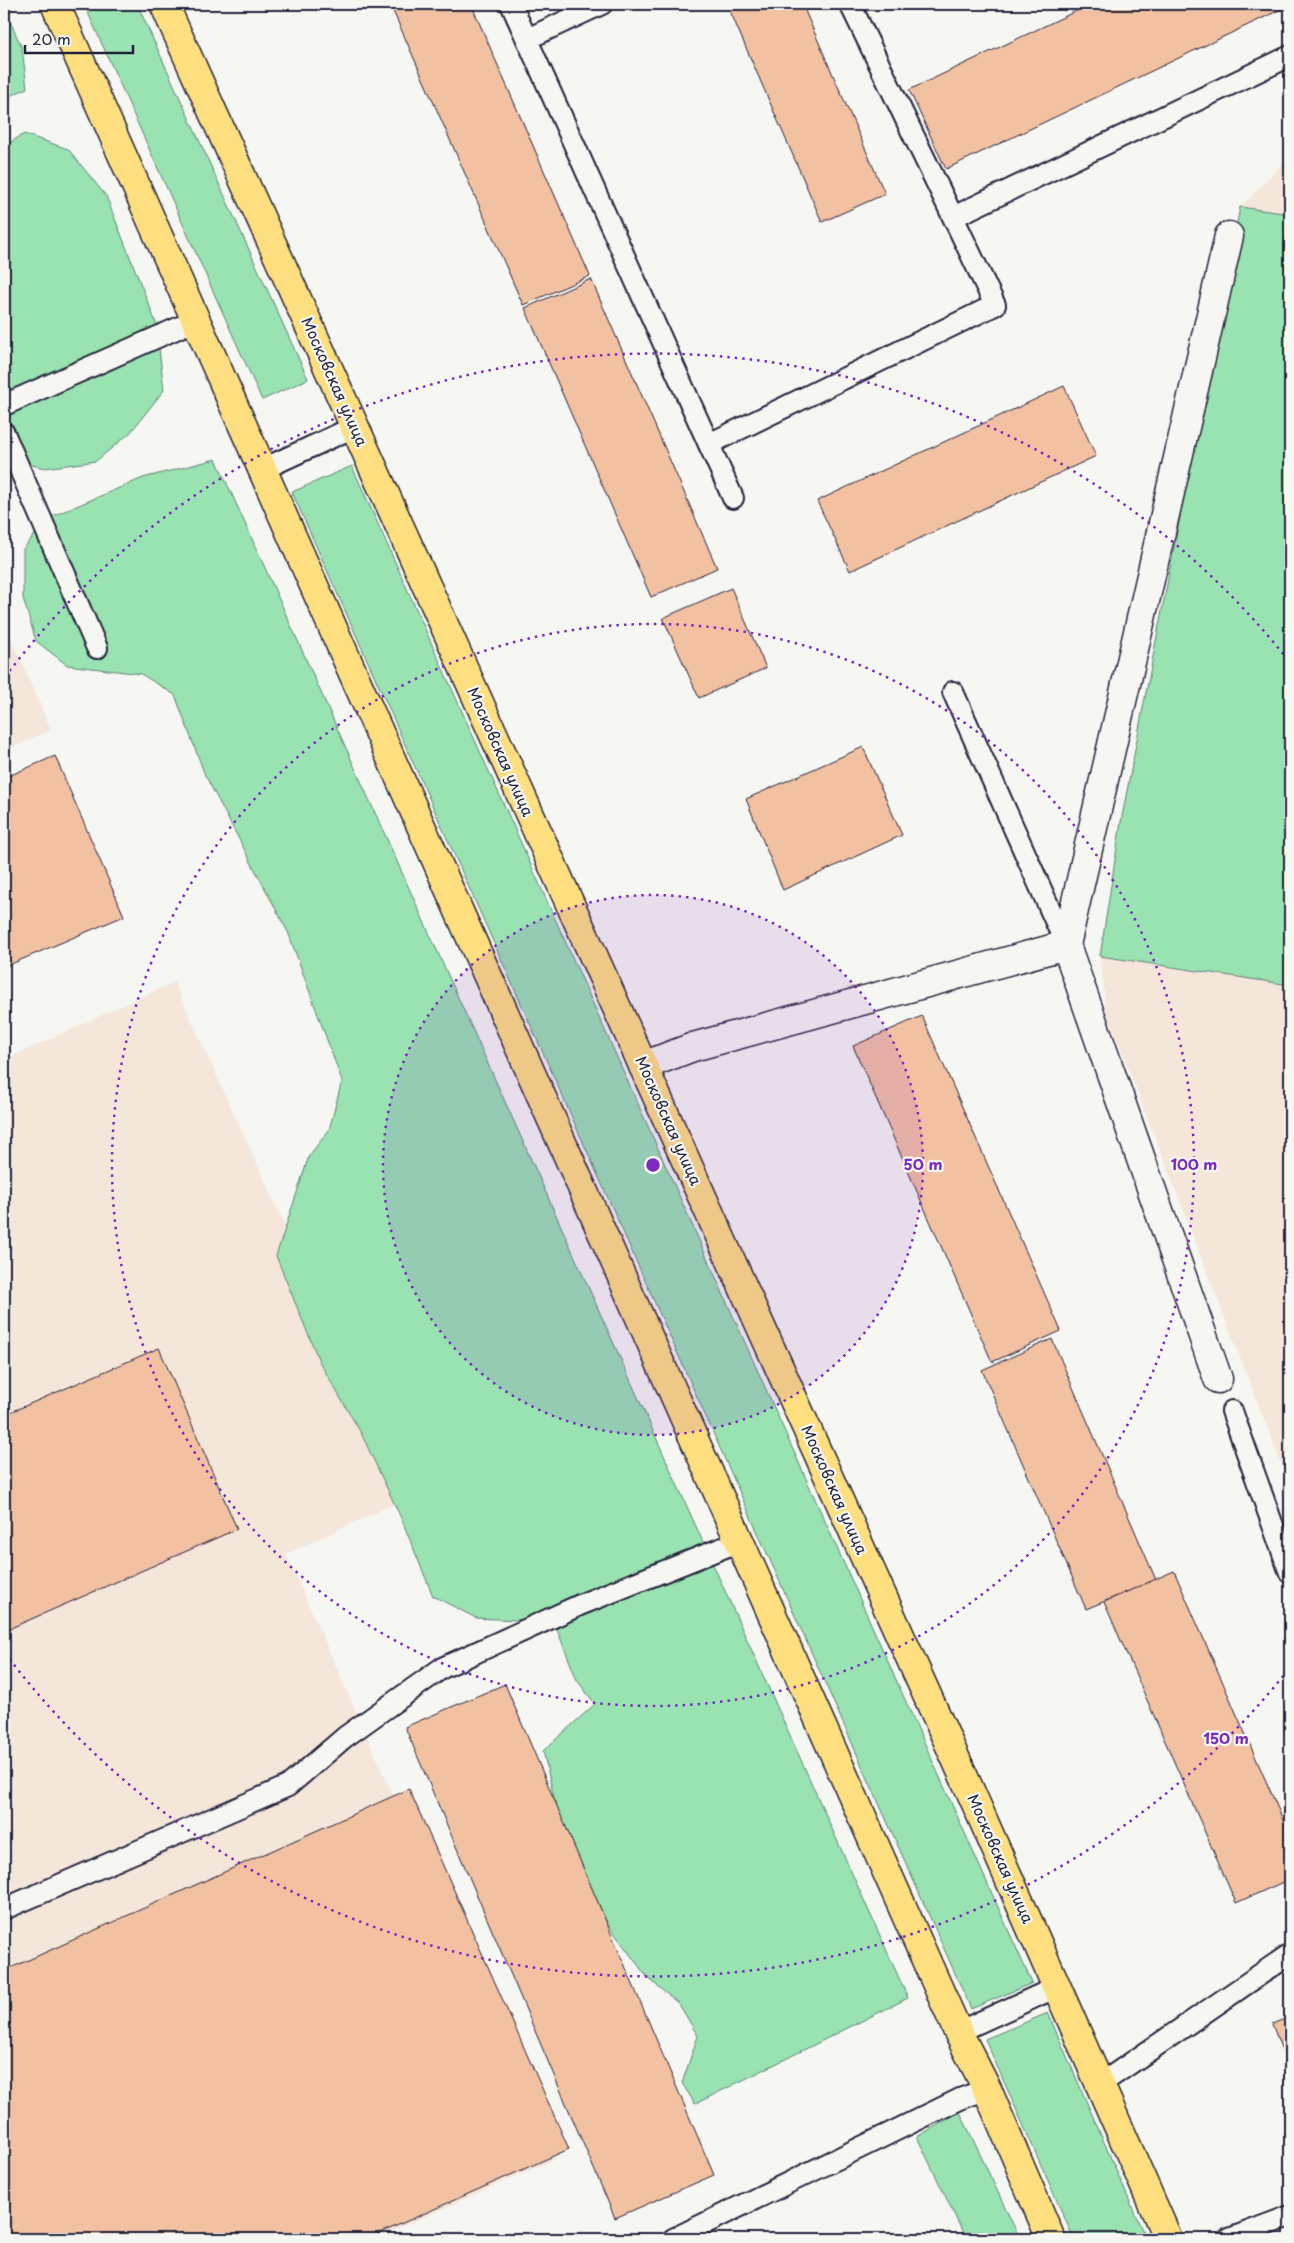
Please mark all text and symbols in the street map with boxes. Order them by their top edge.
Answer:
scale bar [25,22,132,54]
text: 20 m [32,27,71,50]
street label: Московская улица [297,313,374,450]
street label: Московская улица [463,683,540,820]
street label: Московская улица [631,1052,708,1189]
text: 50 m [904,1152,942,1175]
text: 100 m [1171,1152,1217,1175]
centre of rings [644,1156,662,1174]
street label: Московская улица [797,1421,874,1558]
text: 150 m [1203,1726,1249,1749]
street label: Московская улица [963,1790,1040,1927]

